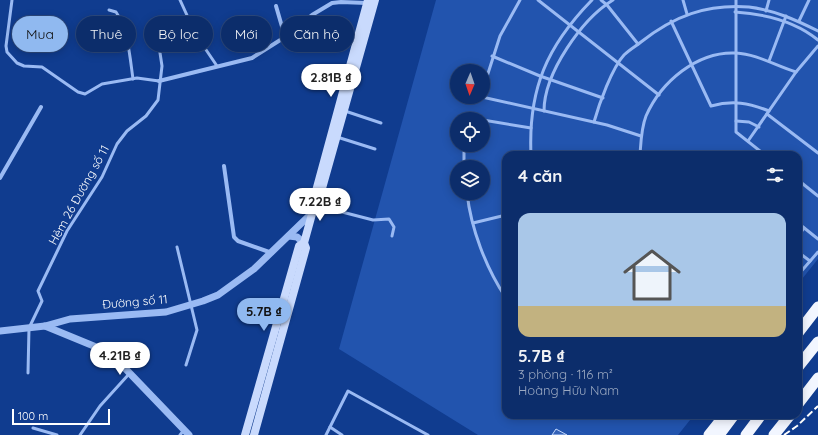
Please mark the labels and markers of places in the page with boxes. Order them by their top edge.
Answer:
pin: 2.81B ₫ [294,64,368,98]
pin: 7.22B ₫ [283,188,357,222]
pin: 5.7B ₫ [231,298,297,332]
pin: 4.21B ₫ [83,342,157,376]

